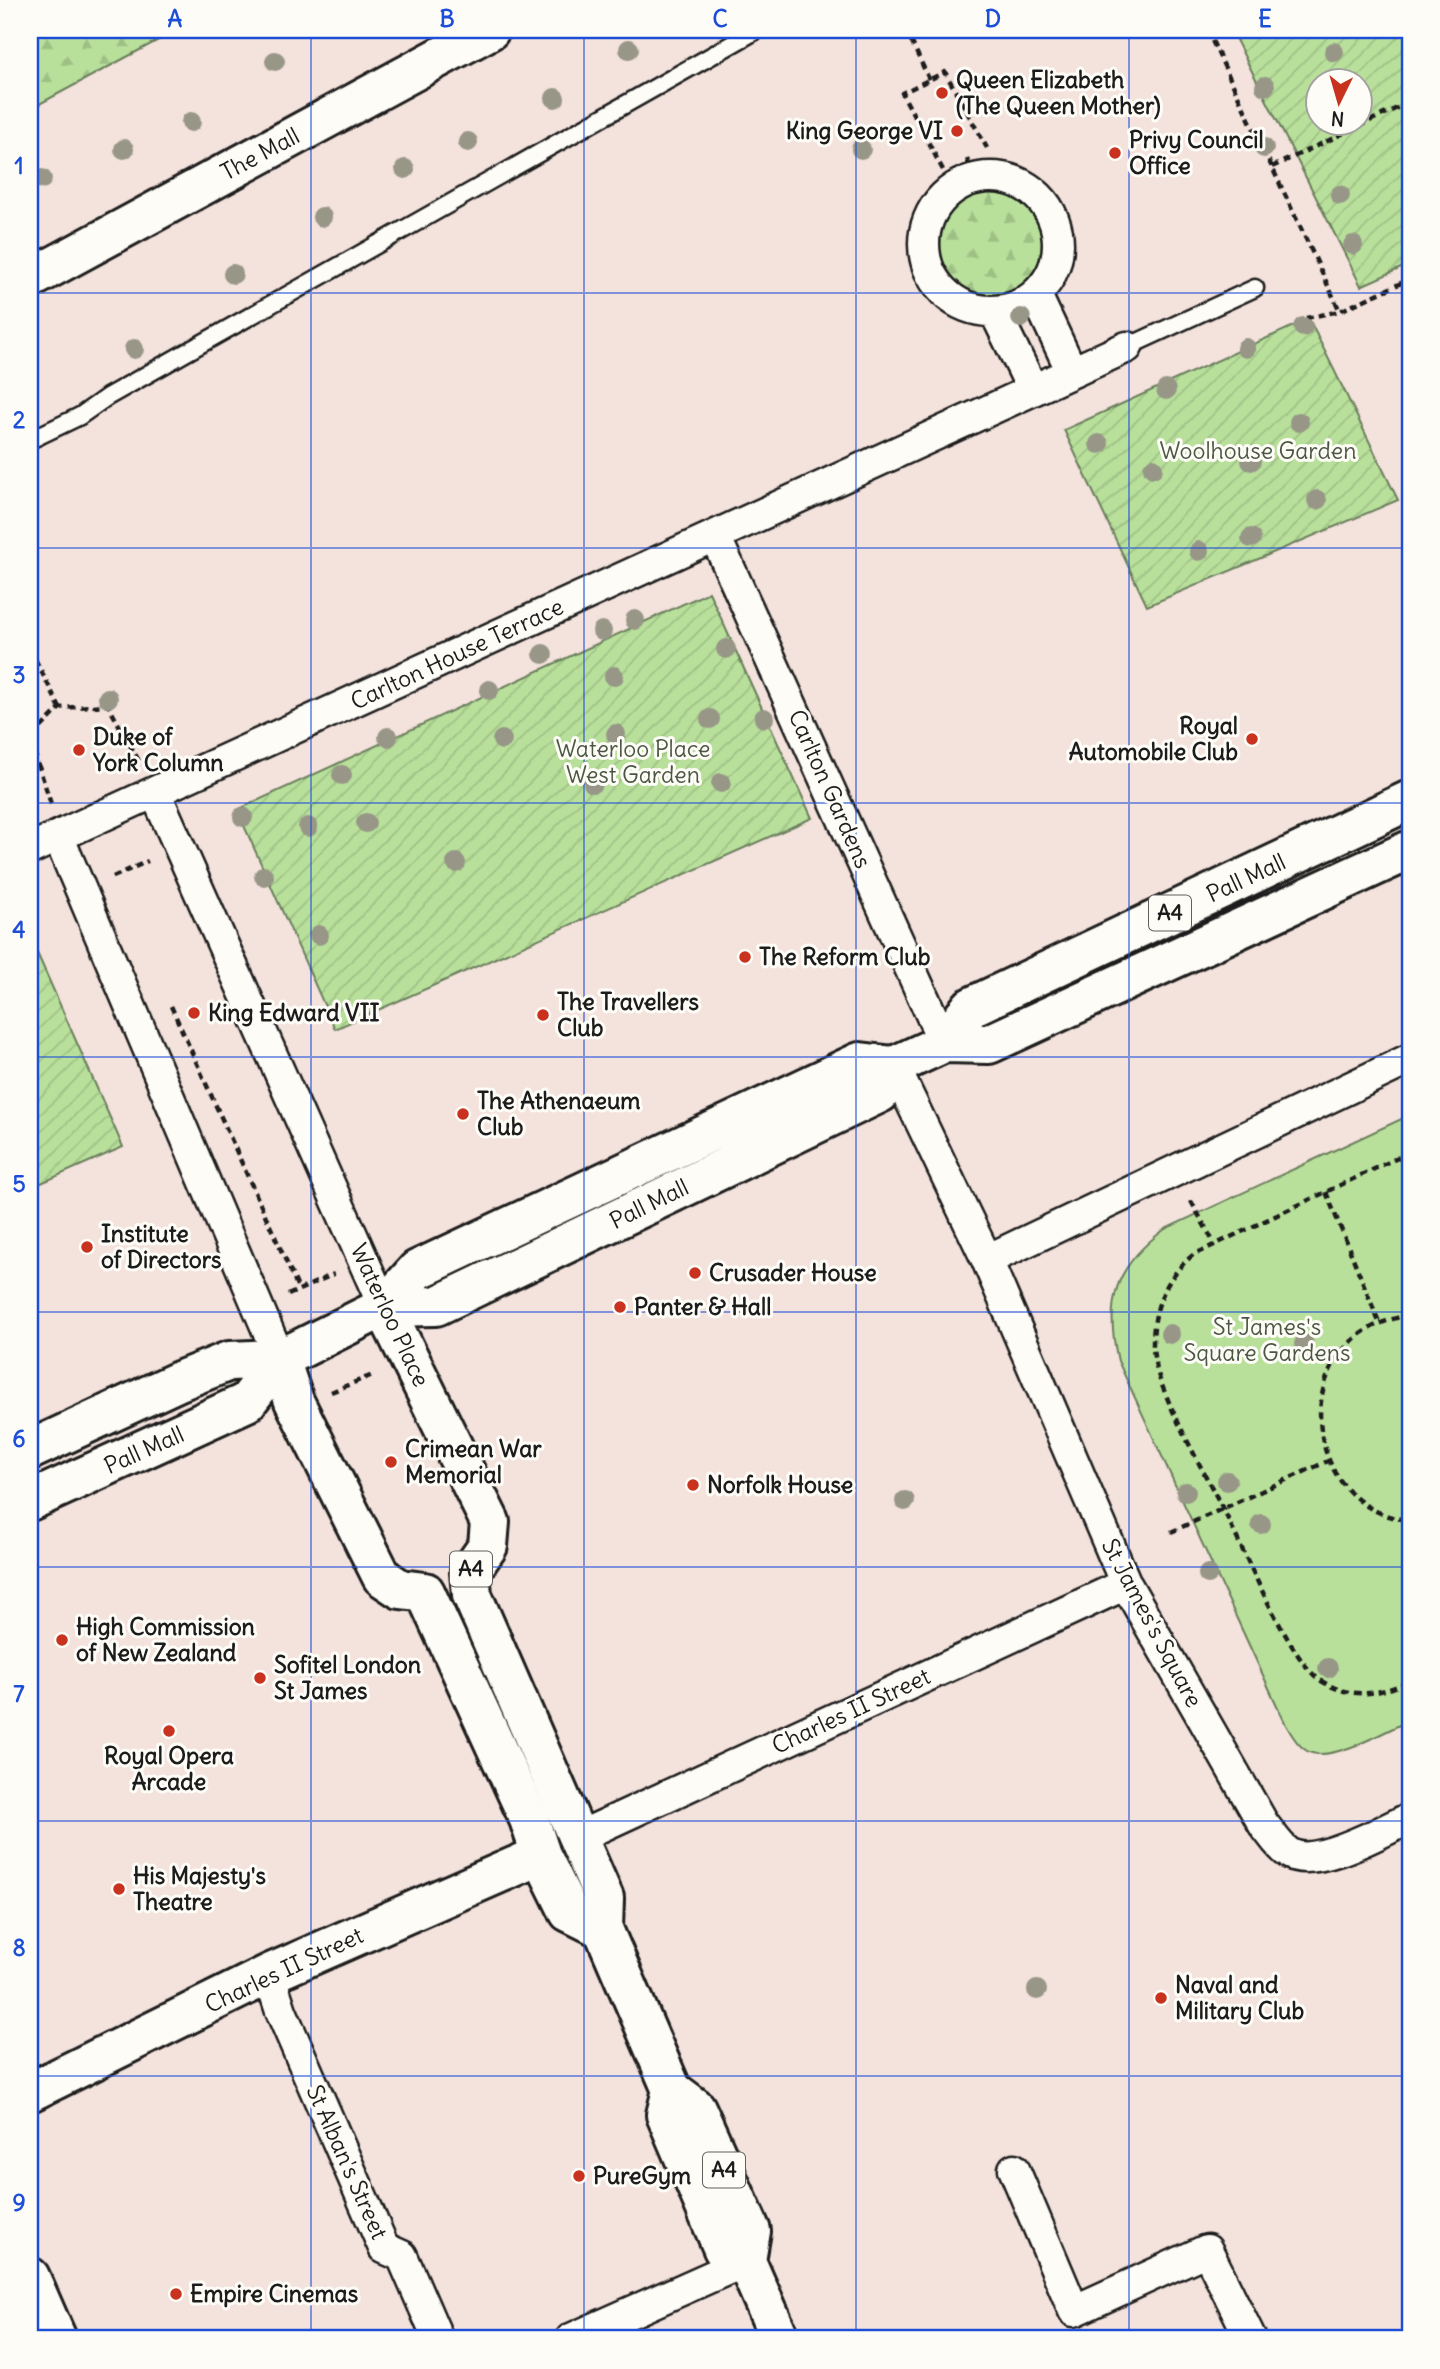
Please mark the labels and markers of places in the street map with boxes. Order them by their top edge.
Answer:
place label: Queen Elizabeth (The Queen Mother) [956,65,1161,120]
marker: Queen Elizabeth (The Queen Mother) [934,85,950,101]
place label: King George VI [786,116,943,145]
marker: King George VI [949,123,965,139]
place label: Privy Council Office [1129,125,1264,180]
marker: Privy Council Office [1107,145,1123,161]
place label: Royal Automobile Club [1069,711,1238,766]
place label: Duke of York Column [92,722,224,777]
marker: Royal Automobile Club [1244,731,1260,747]
marker: Duke of York Column [71,742,87,758]
place label: The Reform Club [759,942,931,971]
marker: The Reform Club [737,949,753,965]
place label: The Travellers Club [557,987,699,1042]
place label: King Edward VII [208,998,379,1027]
marker: King Edward VII [186,1005,202,1021]
marker: The Travellers Club [535,1007,551,1023]
place label: The Athenaeum Club [477,1086,640,1141]
marker: The Athenaeum Club [455,1106,471,1122]
place label: Institute of Directors [101,1219,222,1274]
marker: Institute of Directors [79,1239,95,1255]
place label: Crusader House [709,1258,877,1287]
marker: Crusader House [687,1265,703,1281]
place label: Panter & Hall [634,1292,771,1321]
marker: Panter & Hall [612,1299,628,1315]
place label: Crimean War Memorial [405,1434,542,1489]
marker: Crimean War Memorial [383,1454,399,1470]
place label: Norfolk House [707,1470,853,1499]
marker: Norfolk House [685,1477,701,1493]
place label: High Commission of New Zealand [76,1612,255,1667]
marker: High Commission of New Zealand [54,1632,70,1648]
place label: Sofitel London St James [274,1650,421,1705]
marker: Sofitel London St James [252,1670,268,1686]
marker: Royal Opera Arcade [161,1723,177,1739]
place label: Royal Opera Arcade [104,1741,234,1796]
place label: His Majesty's Theatre [133,1861,266,1916]
marker: His Majesty's Theatre [111,1881,127,1897]
place label: Naval and Military Club [1175,1970,1305,2025]
marker: Naval and Military Club [1153,1990,1169,2006]
place label: PureGym [593,2161,691,2190]
marker: PureGym [571,2168,587,2184]
place label: Empire Cinemas [190,2279,358,2308]
marker: Empire Cinemas [168,2286,184,2302]

